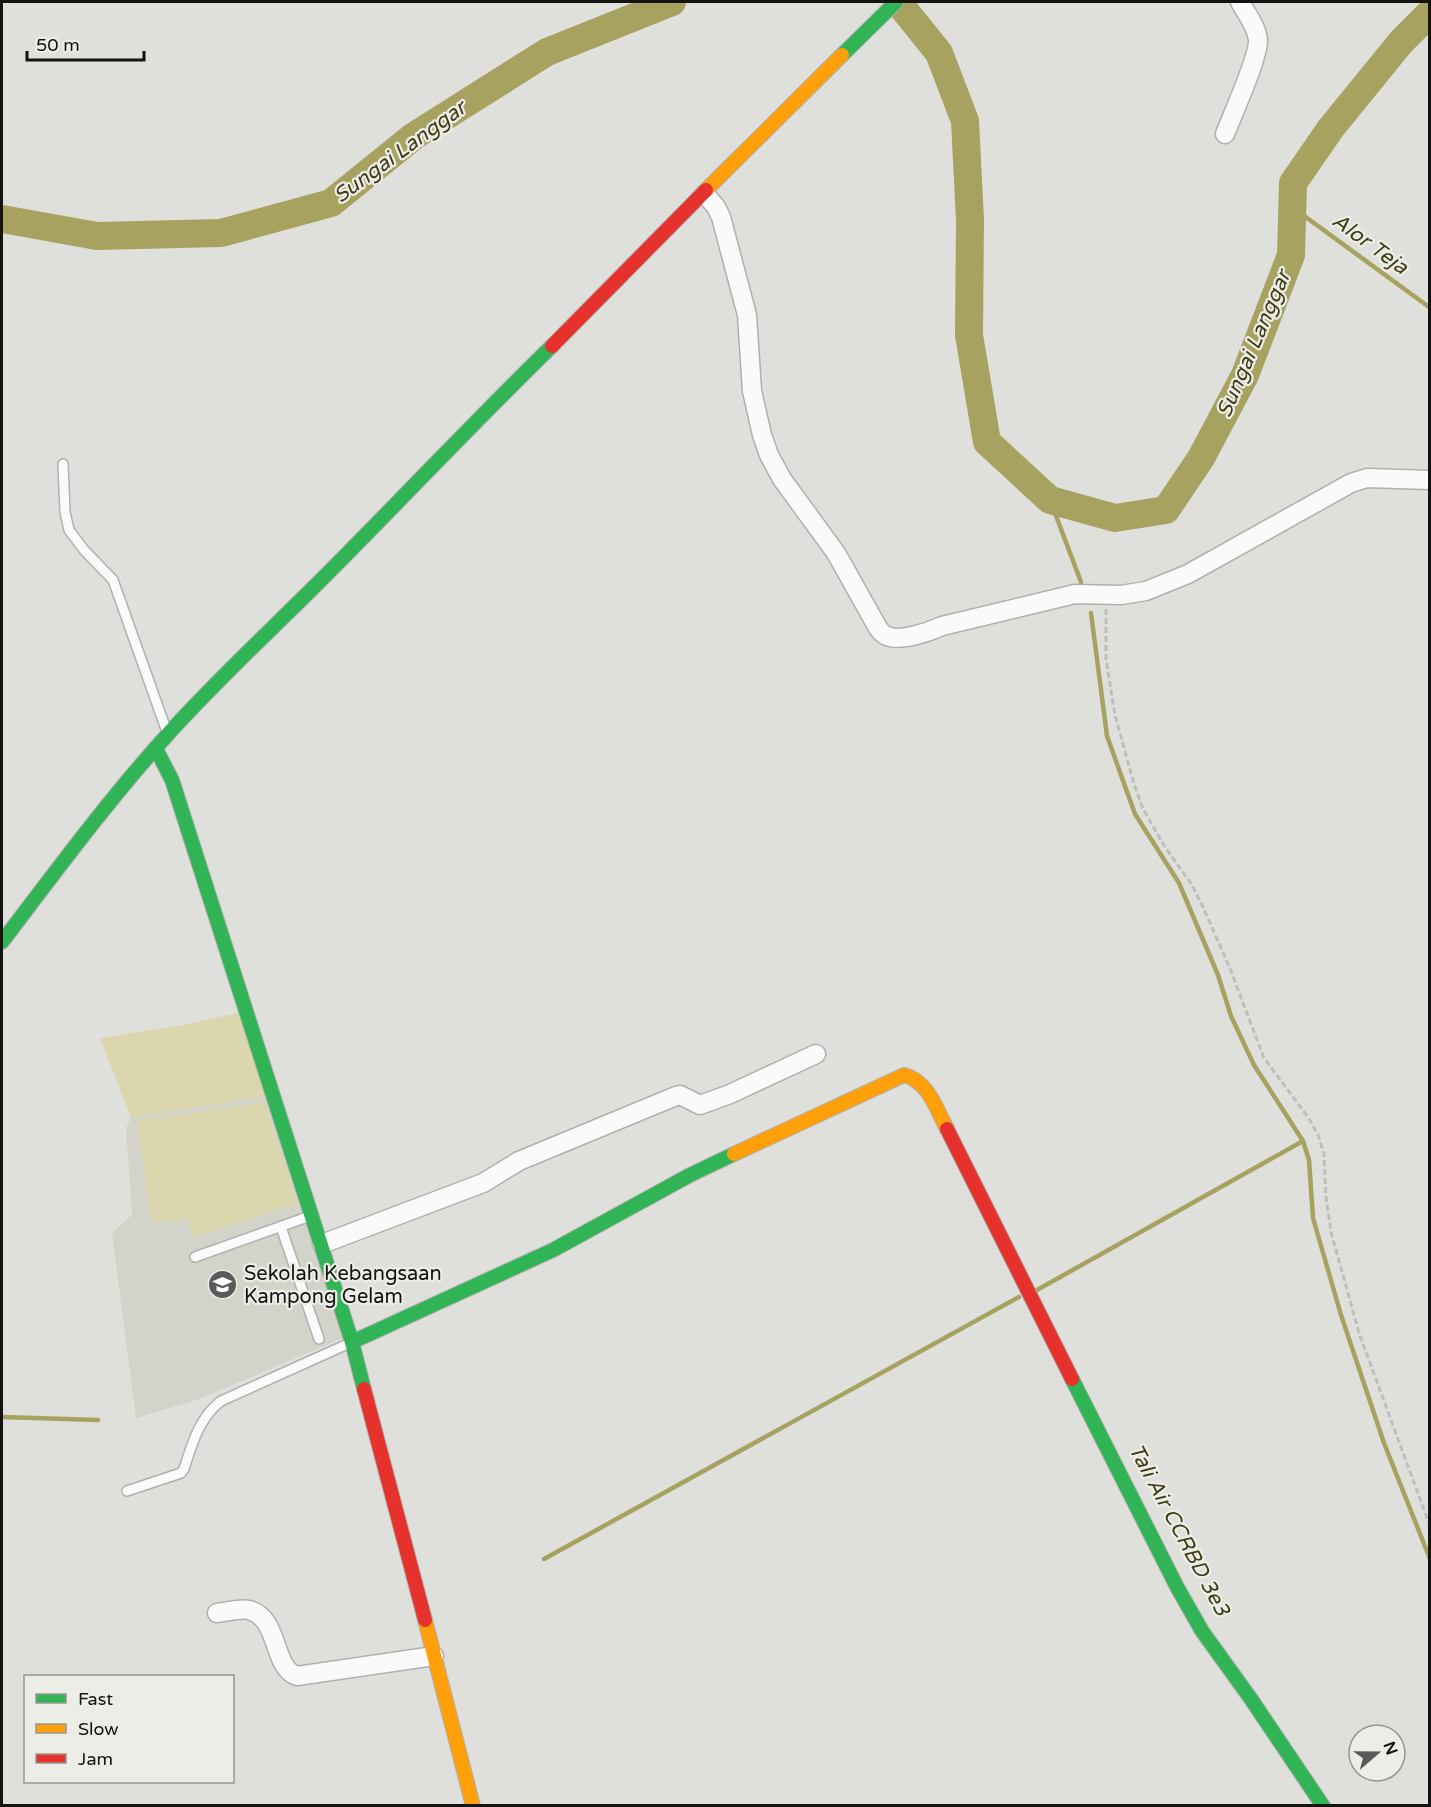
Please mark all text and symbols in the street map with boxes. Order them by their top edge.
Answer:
scale bar [27,24,144,62]
text: 50 m [36,34,80,56]
water label: Sungai Langgar [329,94,473,208]
water label: Alor Teja [1327,208,1414,281]
water label: Sungai Langgar [1212,264,1297,421]
place label: Sekolah Kebangsaan Kampong Gelam [244,1262,442,1309]
school or university icon: Sekolah Kebangsaan Kampong Gelam [207,1269,239,1301]
water label: Tali Air CCRBD 3e3 [1123,1440,1236,1622]
legend [24,1675,234,1783]
text: Fast [78,1688,113,1710]
text: Slow [78,1718,119,1740]
north arrow [1347,1723,1407,1783]
text: N [1379,1739,1402,1758]
text: Jam [78,1748,113,1770]

